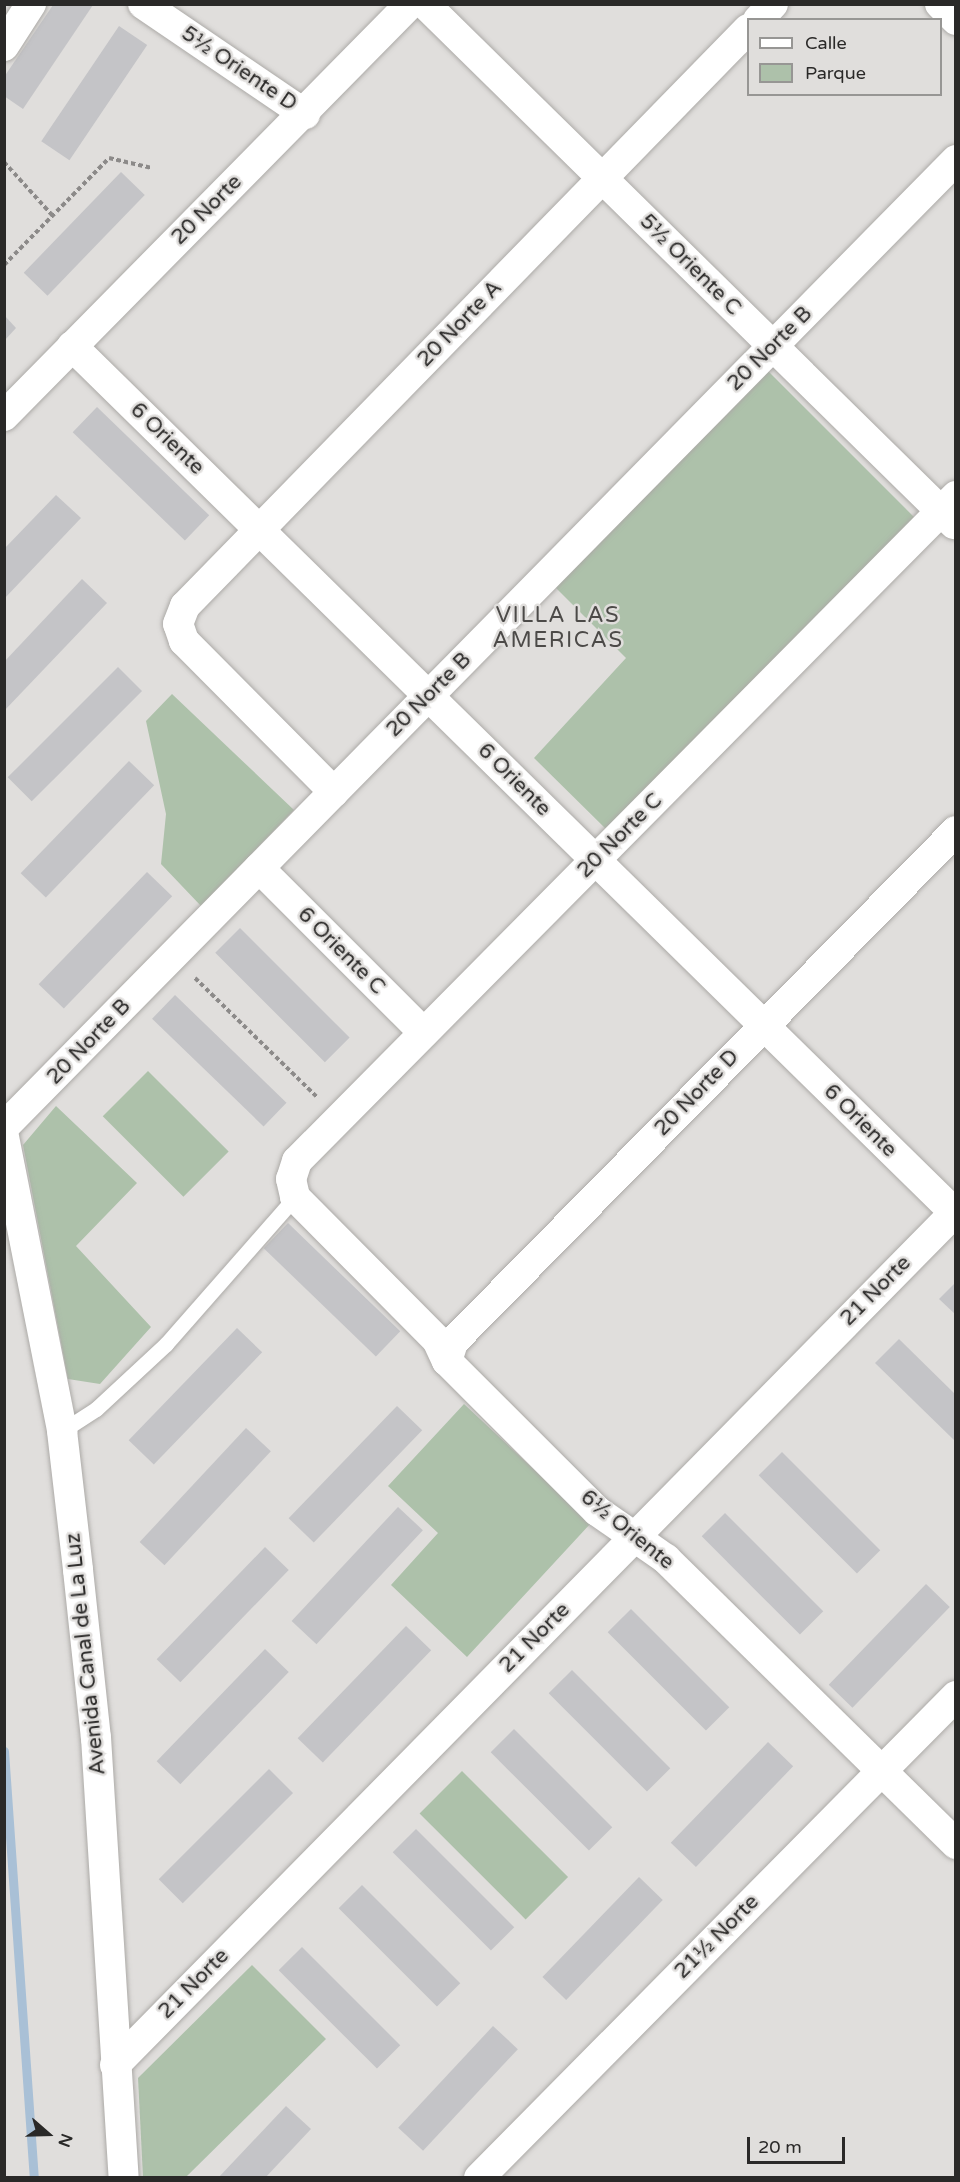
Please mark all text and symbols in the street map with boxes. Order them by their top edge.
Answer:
legend [747,18,942,96]
street label: 5½ Oriente D [177,21,301,117]
text: Calle [805,32,847,54]
text: Parque [805,62,866,84]
street label: 20 Norte [167,170,247,250]
street label: 5½ Oriente C [634,209,746,321]
street label: 20 Norte A [413,276,507,372]
street label: 20 Norte B [723,302,817,396]
street label: 6 Oriente [125,398,209,480]
district label: VILLA LAS AMERICAS [493,602,623,654]
street label: 20 Norte B [382,648,476,742]
street label: 6 Oriente [472,738,556,822]
street label: 20 Norte C [573,789,667,883]
street label: 6 Oriente C [292,902,390,1000]
street label: 20 Norte B [42,994,136,1090]
street label: 20 Norte D [650,1045,744,1141]
street label: 6 Oriente [818,1079,902,1163]
street label: 21 Norte [836,1251,916,1331]
street label: 6½ Oriente [575,1485,679,1575]
street label: Avenida Canal de La Luz [61,1532,111,1776]
street label: 21 Norte [495,1598,575,1678]
street label: 21½ Norte [670,1890,764,1984]
street label: 21 Norte [154,1944,234,2024]
north arrow [18,2104,78,2164]
scale bar [750,2125,848,2163]
text: N [53,2131,77,2150]
text: 20 m [758,2136,802,2158]

